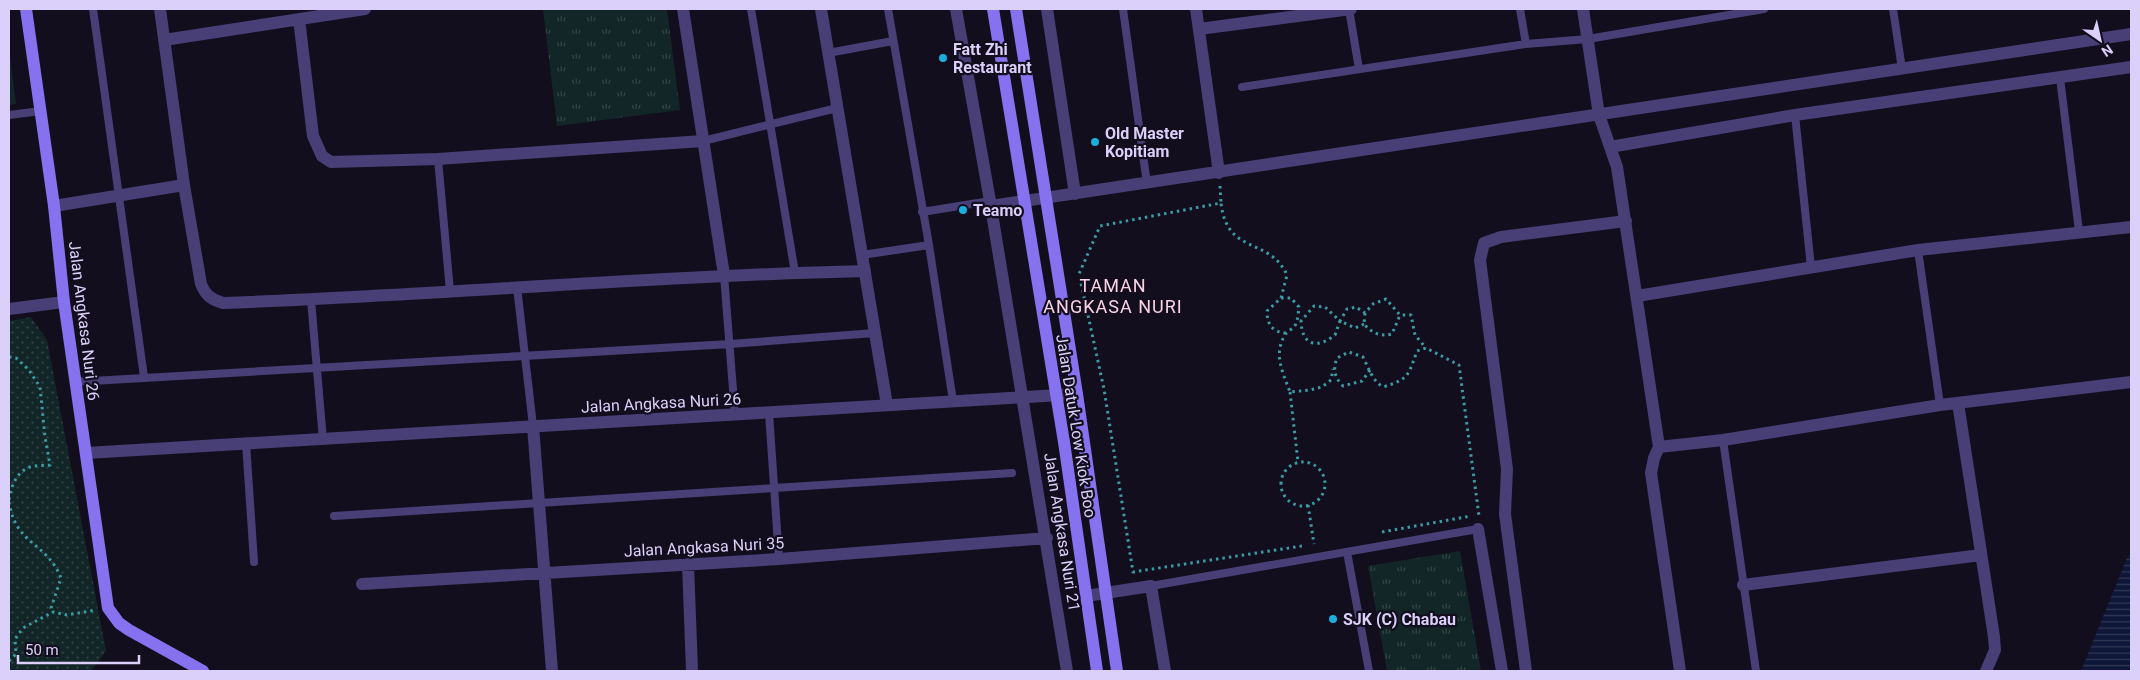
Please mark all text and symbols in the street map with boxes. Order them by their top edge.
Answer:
north arrow [2075,15,2125,65]
place label: Fatt Zhi Restaurant [953,40,1032,77]
text: N [2099,41,2116,60]
marker: Fatt Zhi Restaurant [937,52,949,64]
place label: Old Master Kopitiam [1105,124,1184,161]
marker: Old Master Kopitiam [1089,136,1101,148]
place label: Teamo [973,201,1022,220]
marker: Teamo [957,204,969,216]
street label: Jalan Angkasa Nuri 26 [65,240,103,402]
district label: TAMAN ANGKASA NURI [1043,275,1183,317]
street label: Jalan Datuk Low Kiok Boo [1052,333,1100,519]
street label: Jalan Angkasa Nuri 26 [580,389,742,417]
street label: Jalan Angkasa Nuri 21 [1040,451,1084,613]
street label: Jalan Angkasa Nuri 35 [623,533,785,561]
place label: SJK (C) Chabau [1343,610,1456,629]
marker: SJK (C) Chabau [1327,613,1339,625]
scale bar [18,632,139,664]
text: 50 m [25,641,59,659]

